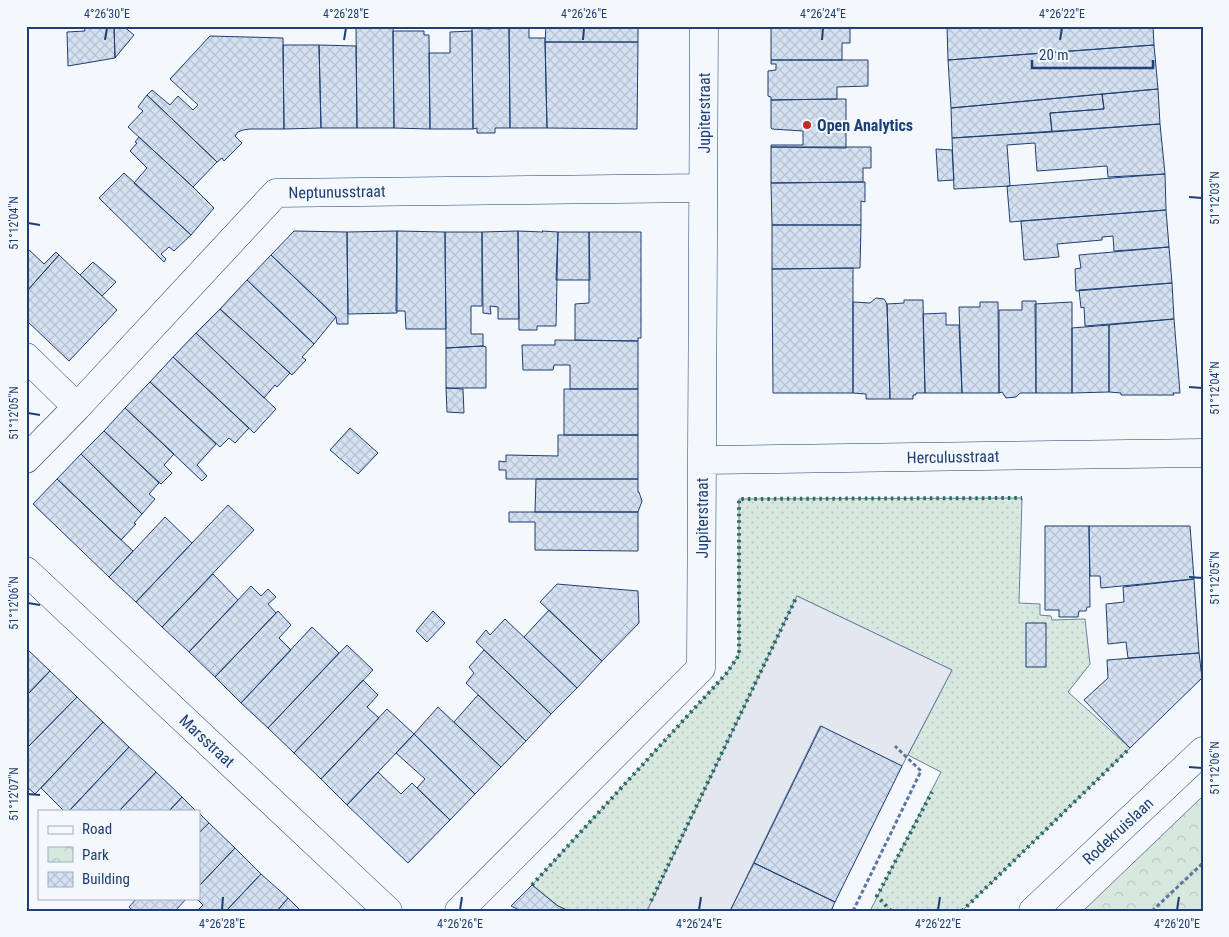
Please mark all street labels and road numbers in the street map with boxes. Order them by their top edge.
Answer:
street label: Jupiterstraat [695,72,714,153]
street label: Neptunusstraat [288,182,386,202]
street label: Herculusstraat [907,447,1000,467]
street label: Jupiterstraat [693,477,712,558]
street label: Marsstraat [175,711,239,772]
street label: Rodekruislaan [1079,794,1157,868]

